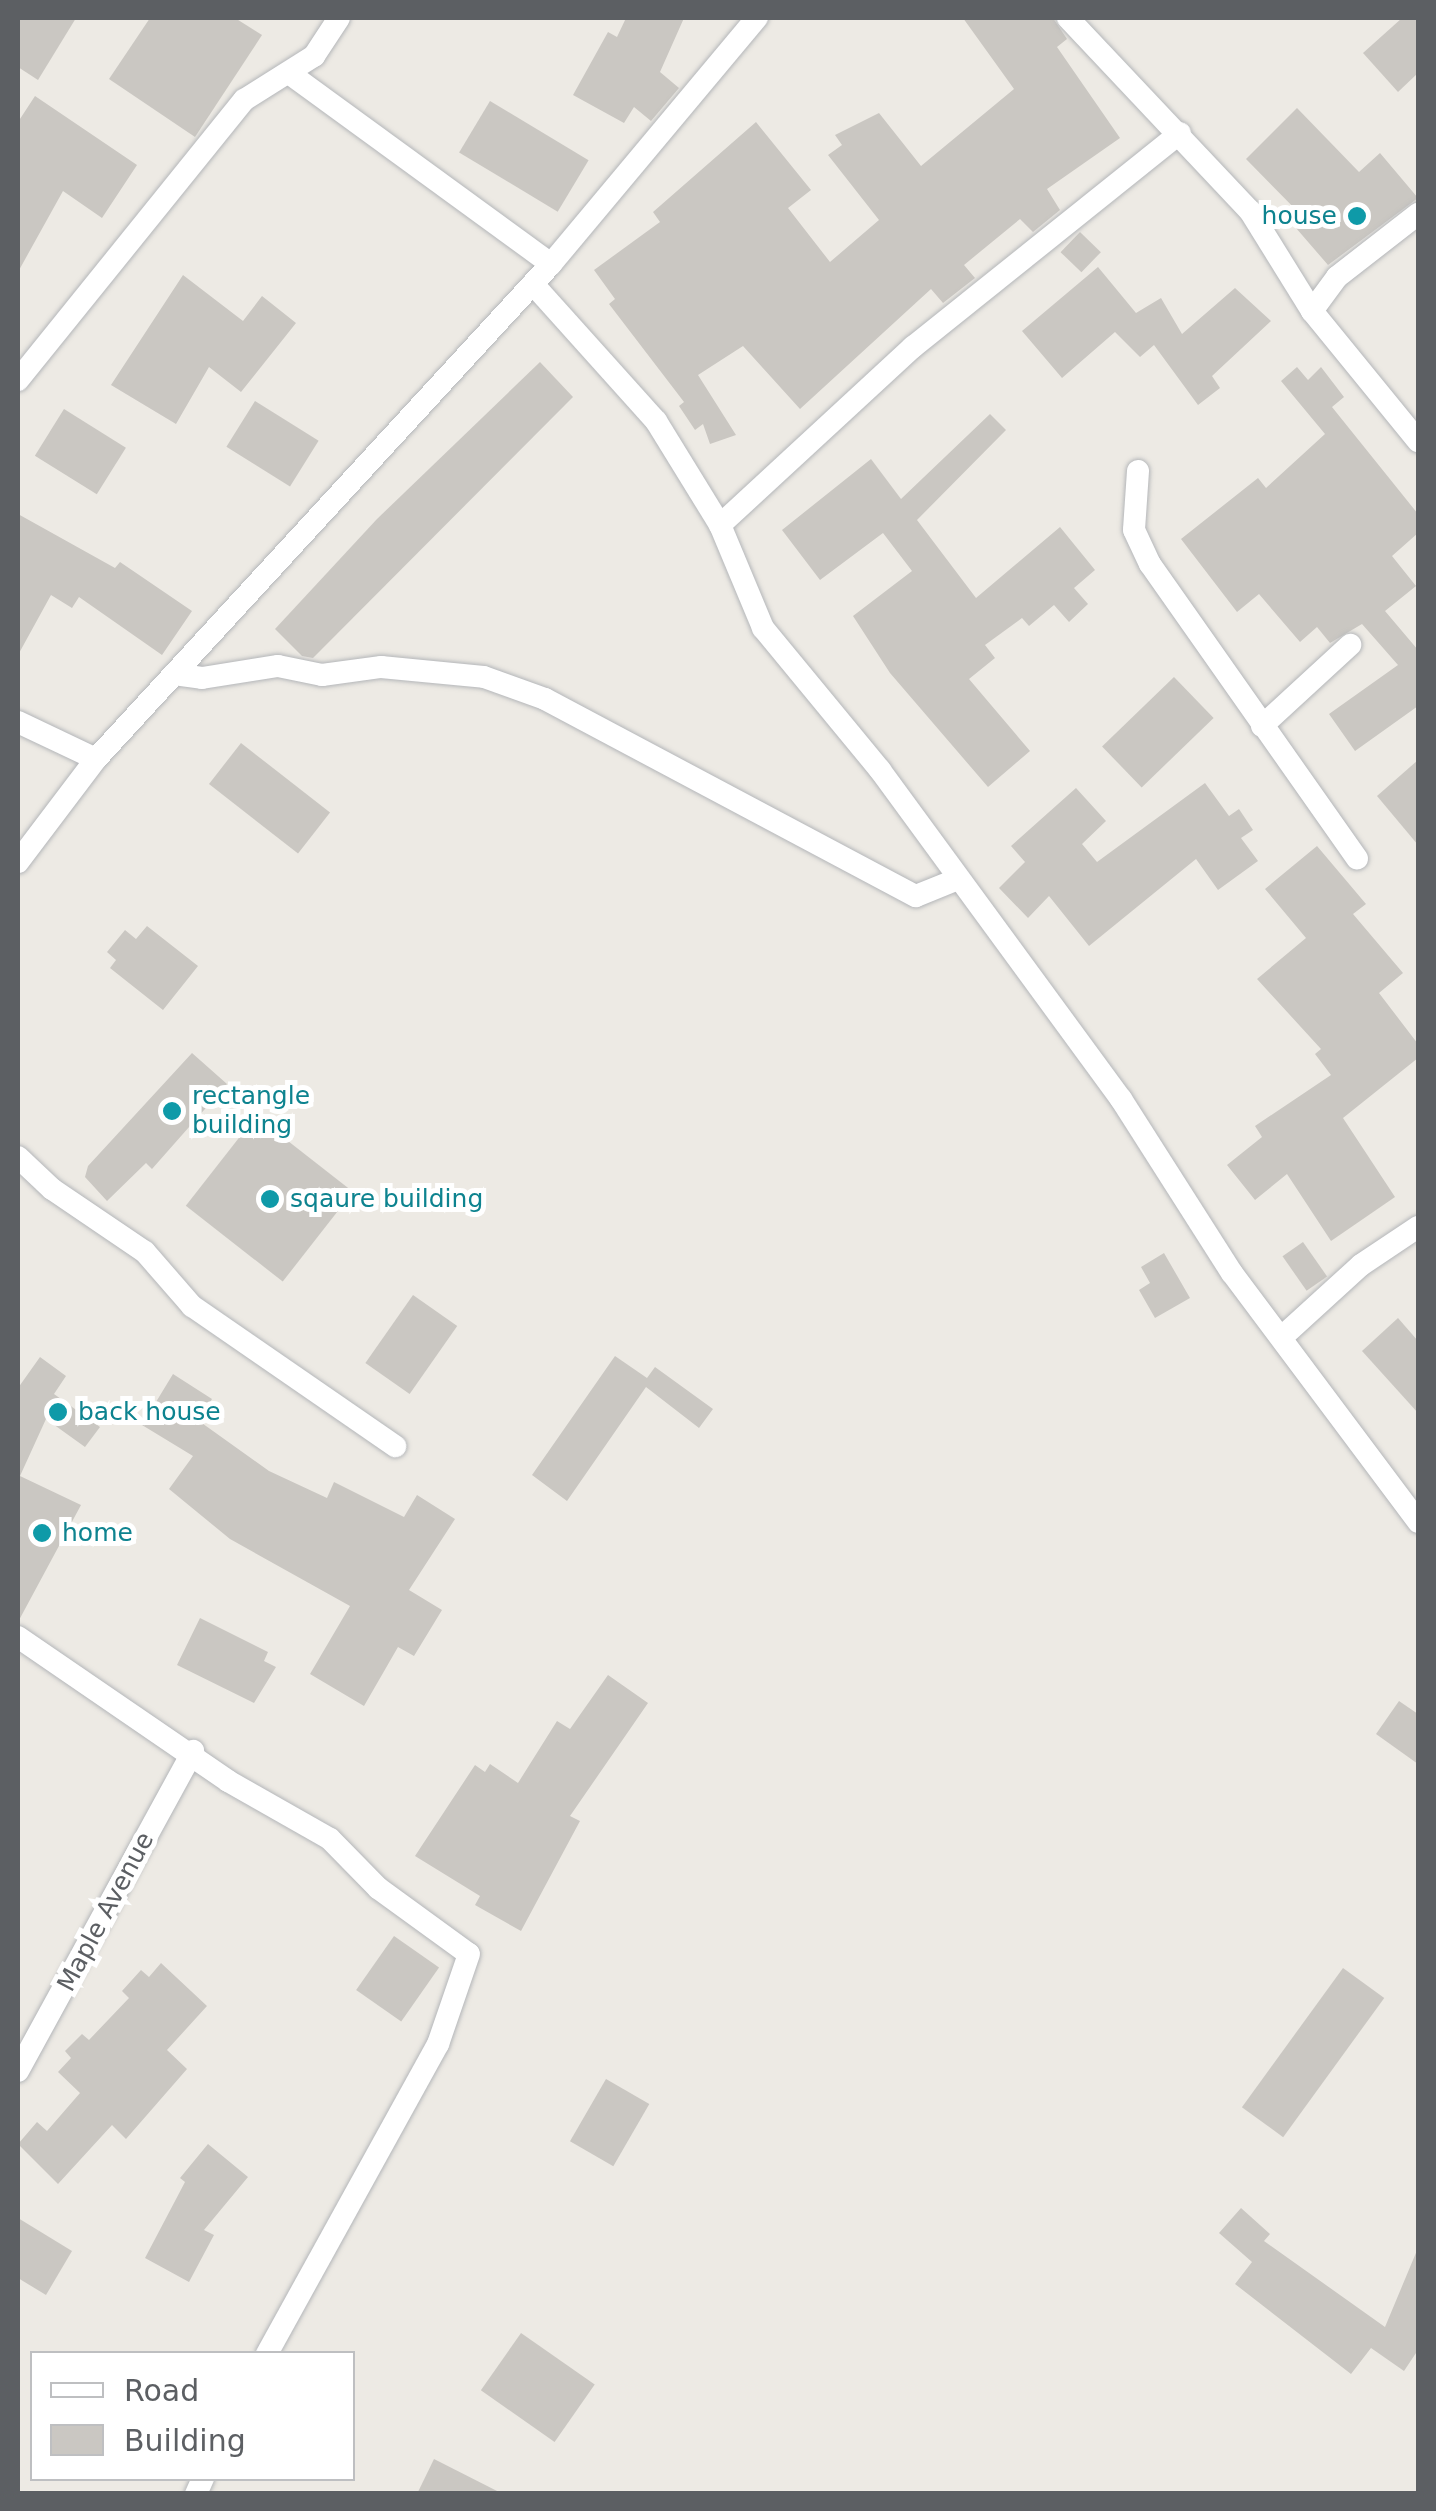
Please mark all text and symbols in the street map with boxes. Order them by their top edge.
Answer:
place label: house [1262,201,1337,231]
marker: house [1346,205,1368,227]
place label: rectangle building [192,1082,310,1141]
marker: rectangle building [161,1100,183,1122]
place label: sqaure building [290,1184,483,1214]
marker: sqaure building [259,1188,281,1210]
place label: back house [78,1397,221,1427]
marker: back house [47,1401,69,1423]
place label: home [62,1518,133,1548]
marker: home [31,1522,53,1544]
street label: Maple Avenue [51,1827,161,1997]
legend [30,2351,355,2481]
text: Road [124,2373,199,2408]
text: Building [124,2423,246,2458]

